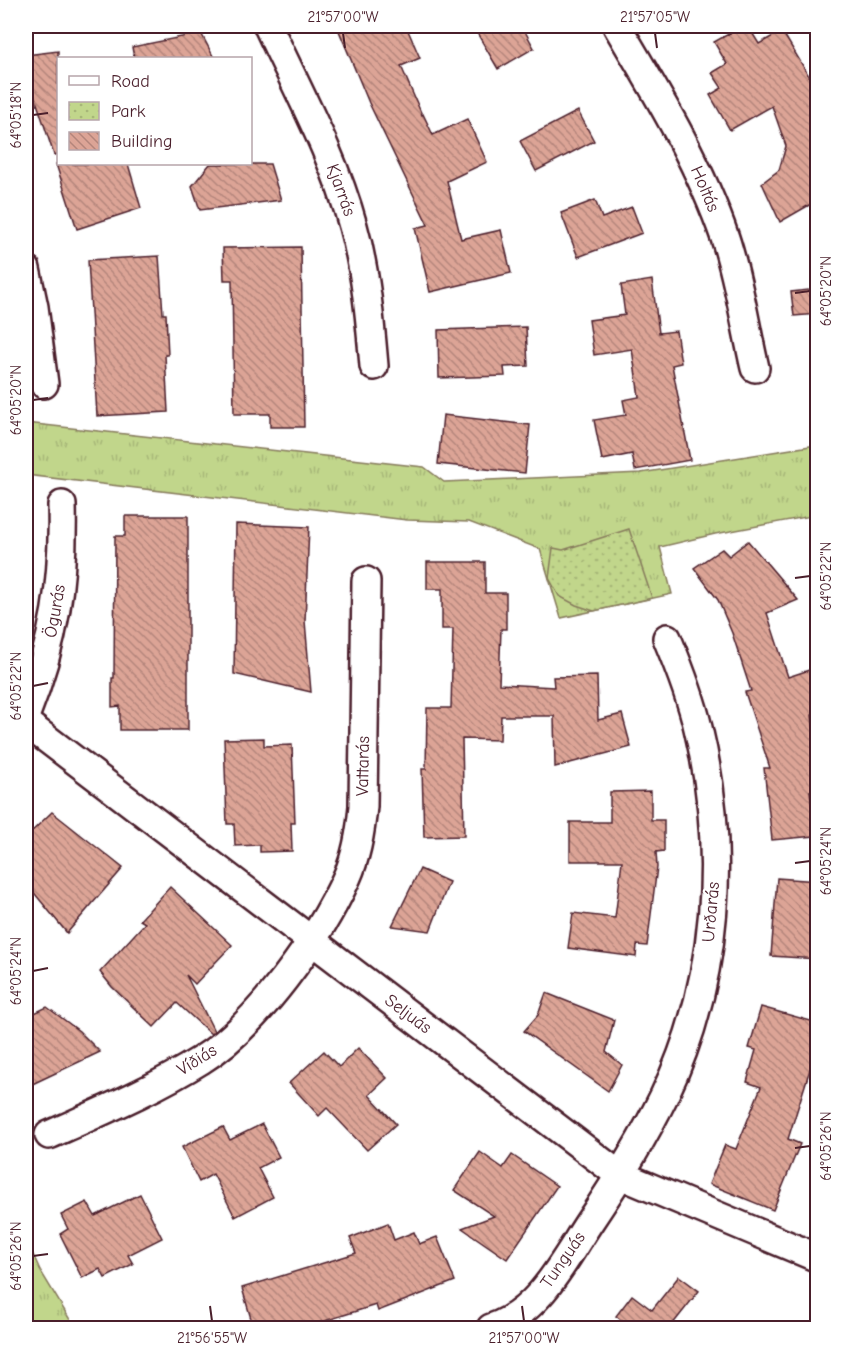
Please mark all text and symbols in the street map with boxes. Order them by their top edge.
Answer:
text: 21°57'00"W [307,8,379,26]
text: 21°57'05"W [620,8,690,26]
legend [57,57,252,165]
text: Road [111,71,150,92]
text: 64°05'18"N [7,82,25,148]
text: Park [111,101,146,122]
text: Building [111,131,173,152]
street label: Kjarrás [322,161,360,219]
street label: Holtás [686,163,724,215]
text: 64°05'20"N [817,256,835,326]
text: 64°05'20"N [7,365,25,435]
text: 64°05'22"N [817,542,835,611]
street label: Ögurás [40,583,70,639]
text: 64°05'22"N [7,652,25,721]
street label: Vattarás [352,736,374,796]
text: 64°05'24"N [817,827,835,895]
street label: Urðarás [698,881,724,943]
text: 64°05'24"N [7,937,25,1005]
street label: Seljuás [380,990,436,1038]
street label: Víðiás [173,1040,221,1080]
text: 64°05'26"N [817,1111,835,1181]
text: 64°05'26"N [7,1221,25,1291]
street label: Tunguás [536,1228,590,1292]
text: 21°56'55"W [177,1329,247,1347]
text: 21°57'00"W [488,1329,560,1347]

